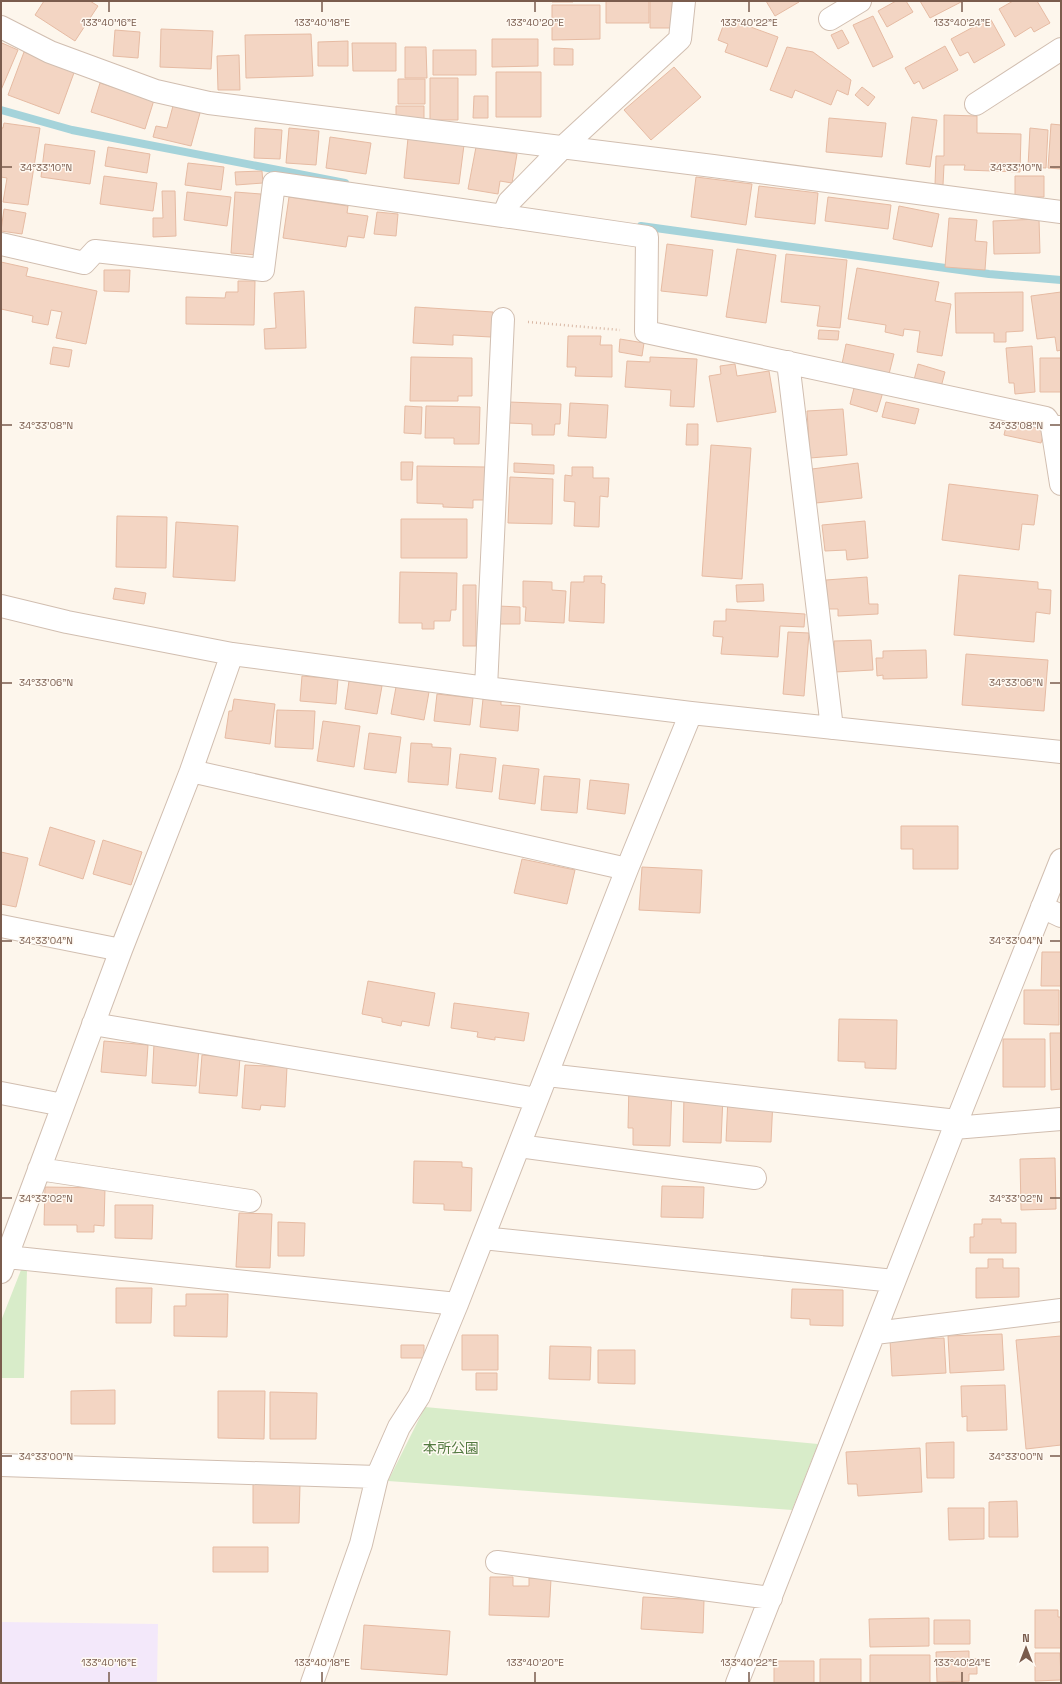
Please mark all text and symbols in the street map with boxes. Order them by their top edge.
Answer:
text: 133°40'16"E [81,16,137,29]
text: 133°40'18"E [294,16,350,29]
text: 133°40'20"E [506,16,564,29]
text: 133°40'22"E [720,16,778,29]
text: 133°40'24"E [934,16,991,29]
text: 34°33'10"N [20,161,72,174]
text: 34°33'10"N [990,161,1042,174]
text: 34°33'08"N [19,419,73,432]
text: 34°33'08"N [989,419,1043,432]
text: 34°33'06"N [19,676,73,689]
text: 34°33'06"N [989,676,1043,689]
text: 34°33'04"N [19,934,73,947]
text: 34°33'04"N [989,934,1043,947]
text: 34°33'02"N [19,1192,73,1205]
text: 34°33'02"N [989,1192,1043,1205]
park label: 本所公園 [423,1439,479,1457]
text: 34°33'00"N [19,1450,73,1463]
text: 34°33'00"N [989,1450,1043,1463]
north arrow [1006,1628,1046,1668]
text: N [1022,1631,1030,1645]
text: 133°40'16"E [81,1656,137,1669]
text: 133°40'18"E [294,1656,350,1669]
text: 133°40'20"E [506,1656,564,1669]
text: 133°40'22"E [720,1656,778,1669]
text: 133°40'24"E [934,1656,991,1669]

